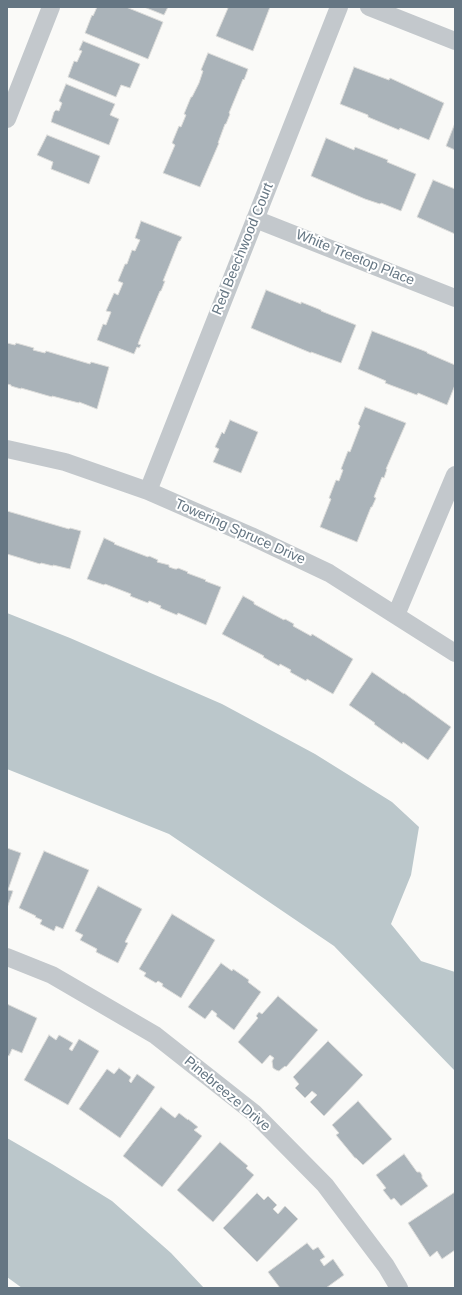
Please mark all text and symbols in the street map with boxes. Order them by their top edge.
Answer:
street label: Red Beechwood Court [209,181,277,317]
street label: White Treetop Place [293,227,417,289]
street label: Towering Spruce Drive [172,496,308,568]
street label: Pinebreeze Drive [180,1053,274,1135]

